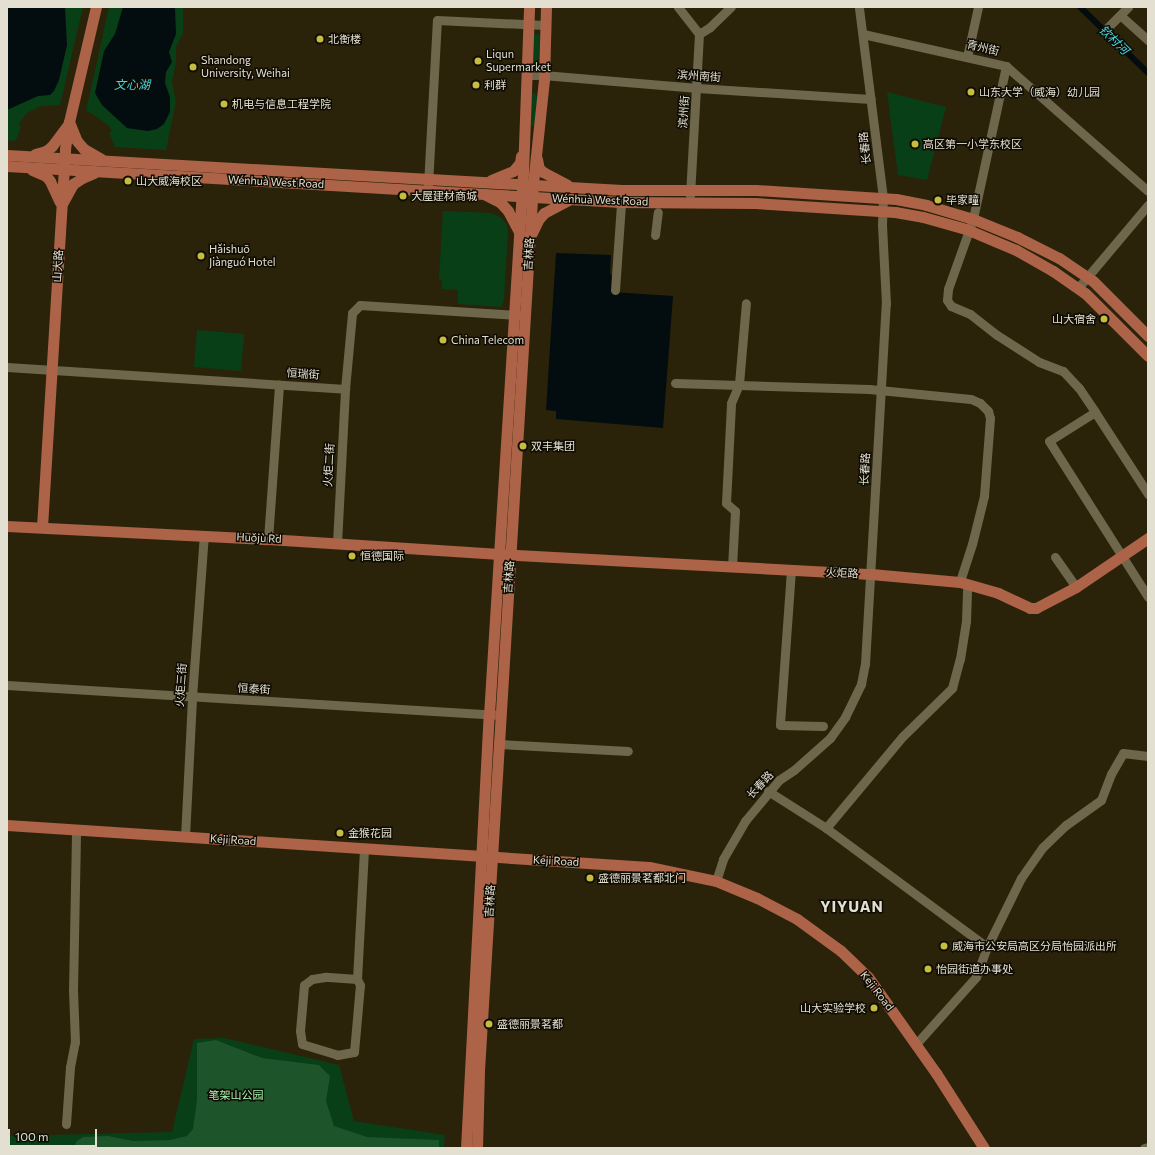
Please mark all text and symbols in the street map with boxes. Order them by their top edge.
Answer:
water label: 钦村河 [1096,22,1132,58]
place label: 北衡楼 [328,32,361,46]
marker: 北衡楼 [315,34,325,44]
street label: 青州街 [965,38,1001,58]
place label: Liqun Supermarket [486,48,551,74]
place label: Shandong University, Weihai [201,54,290,80]
marker: Liqun Supermarket [473,56,483,66]
marker: Shandong University, Weihai [188,62,198,72]
street label: 滨州南街 [677,68,721,84]
water label: 文心湖 [114,78,150,92]
place label: 利群 [484,78,506,92]
marker: 利群 [471,80,481,90]
place label: 山东大学（威海）幼儿园 [979,85,1100,99]
marker: 山东大学（威海）幼儿园 [966,87,976,97]
street label: 滨州街 [676,95,692,129]
place label: 机电与信息工程学院 [232,97,331,111]
marker: 机电与信息工程学院 [219,99,229,109]
street label: 长春路 [857,131,873,165]
place label: 高区第一小学东校区 [923,137,1022,151]
marker: 高区第一小学东校区 [910,139,920,149]
street label: Wénhuà West Road [228,173,324,191]
place label: 山大威海校区 [136,174,202,188]
marker: 山大威海校区 [123,176,133,186]
place label: 大屋建材商城 [411,189,477,203]
marker: 大屋建材商城 [398,191,408,201]
street label: Wénhuà West Road [552,192,648,208]
place label: 毕家疃 [946,193,979,207]
marker: 毕家疃 [933,195,943,205]
street label: 吉林路 [522,237,536,271]
place label: Hǎishuō Jiànguó Hotel [209,243,276,269]
street label: 山大路 [51,249,65,283]
marker: Hǎishuō Jiànguó Hotel [196,251,206,261]
place label: 山大宿舍 [1052,312,1096,326]
marker: 山大宿舍 [1099,314,1109,324]
place label: China Telecom [451,333,524,347]
marker: China Telecom [438,335,448,345]
street label: 恒瑞街 [286,366,320,382]
place label: 双丰集团 [531,439,575,453]
marker: 双丰集团 [518,441,528,451]
street label: 火炬二街 [321,443,337,487]
street label: 长春路 [858,452,872,486]
street label: Huǒjù Rd [236,530,282,546]
place label: 恒德国际 [360,549,404,563]
marker: 恒德国际 [347,551,357,561]
street label: 吉林路 [501,560,517,594]
street label: 火炬路 [825,566,859,580]
street label: 火炬三街 [173,663,189,707]
street label: 恒泰街 [237,682,271,696]
street label: 长春路 [744,768,776,802]
place label: 金猴花园 [348,826,392,840]
marker: 金猴花园 [335,828,345,838]
street label: Keji Road [209,832,257,848]
street label: Keji Road [533,853,579,869]
place label: 盛德丽景茗都北门 [598,871,686,885]
marker: 盛德丽景茗都北门 [585,873,595,883]
street label: 吉林路 [483,884,497,918]
district label: YIYUAN [820,898,884,916]
place label: 威海市公安局高区分局怡园派出所 [952,939,1117,953]
marker: 威海市公安局高区分局怡园派出所 [939,941,949,951]
place label: 怡园街道办事处 [936,962,1013,976]
marker: 怡园街道办事处 [923,964,933,974]
street label: Keji Road [858,969,896,1013]
place label: 山大实验学校 [800,1001,866,1015]
marker: 山大实验学校 [869,1003,879,1013]
place label: 盛德丽景茗都 [497,1017,563,1031]
marker: 盛德丽景茗都 [484,1019,494,1029]
park label: 笔架山公园 [209,1088,263,1102]
scale bar [10,1121,99,1147]
text: 100 m [15,1129,49,1143]

